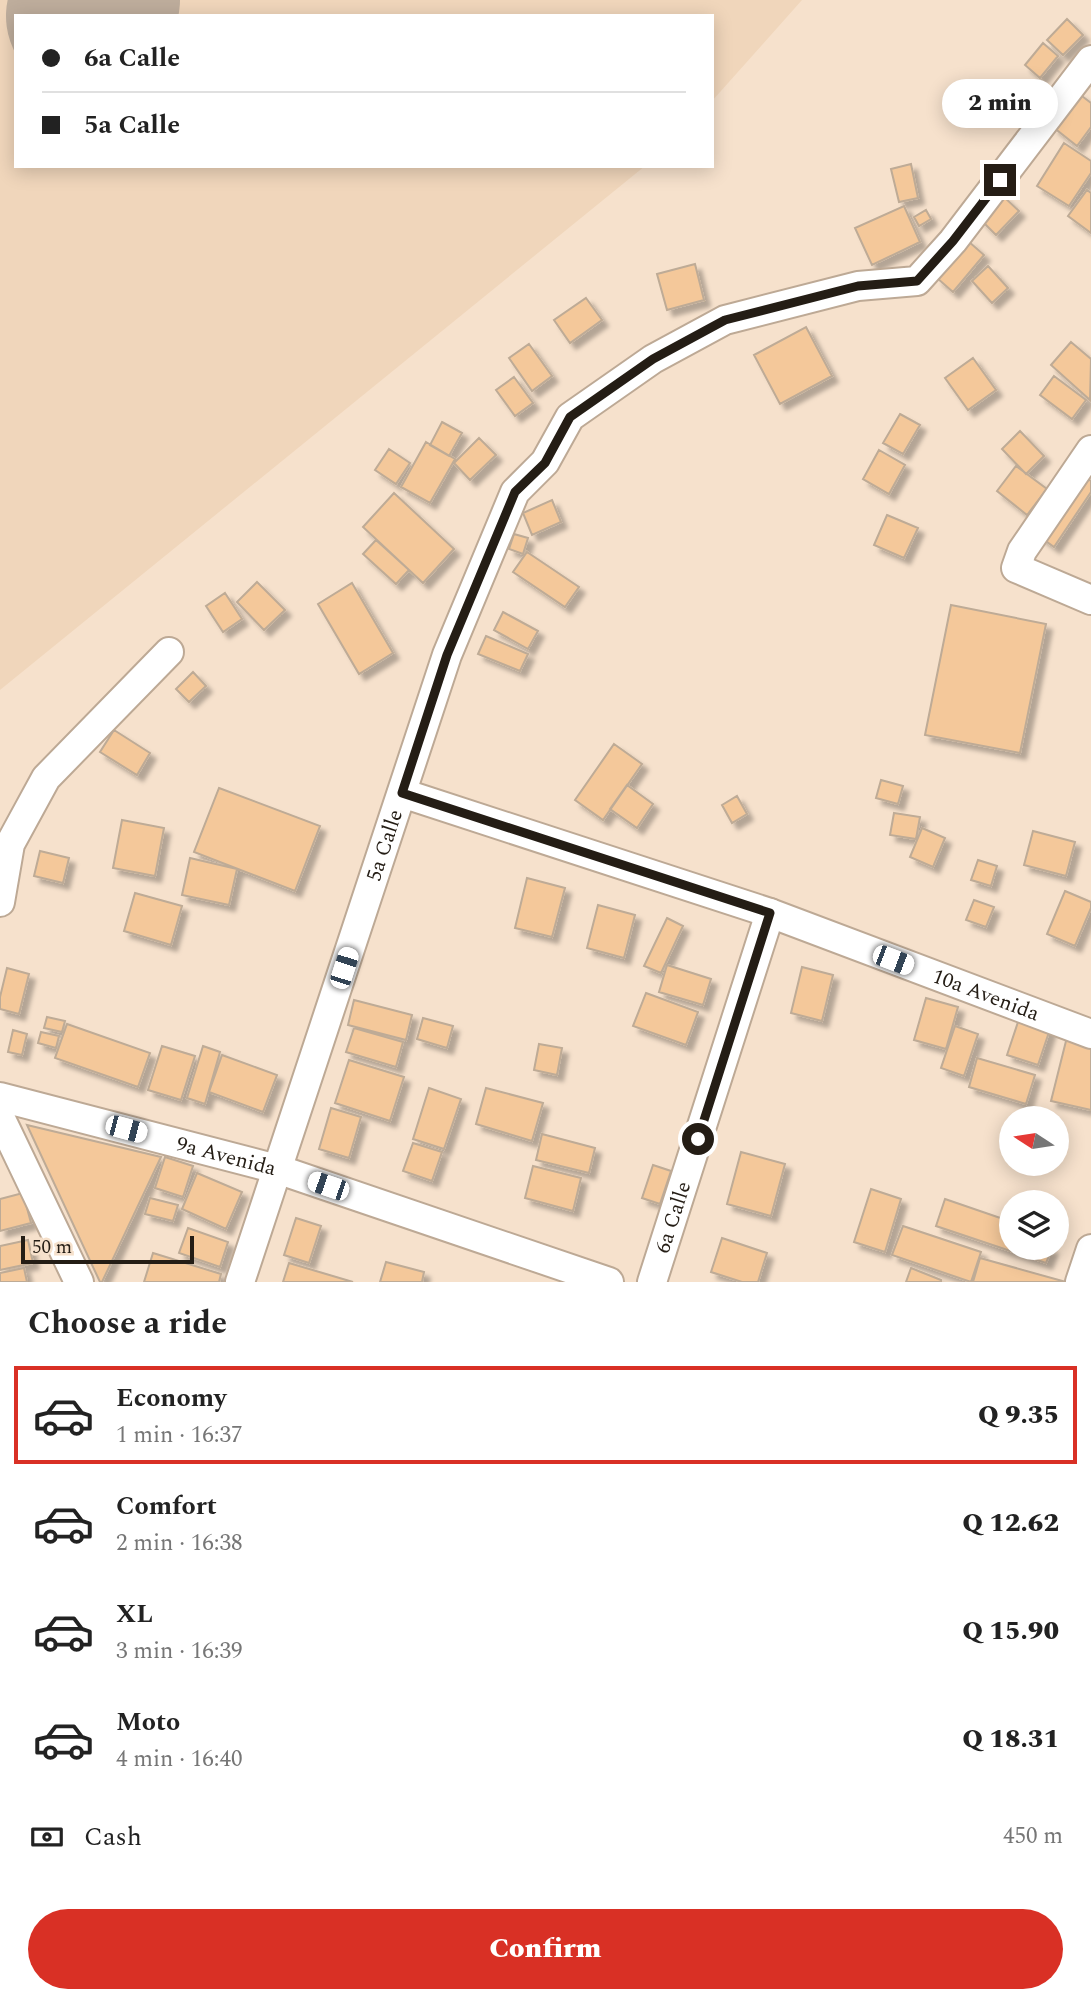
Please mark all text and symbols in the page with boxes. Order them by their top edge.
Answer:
text: 6a Calle [84,38,180,78]
callout: 2 min [942,78,1058,128]
text: 2 min [968,86,1032,121]
text: 5a Calle [84,105,180,145]
route end [984,164,1016,196]
street label: 5a Calle [358,805,412,886]
car [870,943,917,977]
car [328,945,361,991]
street label: 10a Avenida [927,961,1045,1030]
north arrow [999,1106,1069,1176]
map controls [999,1106,1069,1260]
car [103,1113,150,1145]
route start [682,1123,714,1155]
street label: 9a Avenida [173,1129,280,1185]
car [305,1169,352,1203]
street label: 6a Calle [647,1177,700,1258]
button: layers [999,1190,1069,1260]
scale bar [21,1233,194,1265]
text: 50 m [32,1233,72,1262]
text: Choose a ride [28,1299,227,1348]
text: Economy [116,1378,226,1418]
icon: car [32,1384,95,1447]
text: Q 9.35 [978,1395,1059,1435]
text: 1 min · 16:37 [116,1418,243,1453]
text: Comfort [116,1486,217,1526]
icon: car [32,1492,95,1555]
text: Q 12.62 [963,1503,1059,1543]
text: 2 min · 16:38 [116,1526,243,1561]
text: XL [116,1594,153,1634]
icon: car [32,1600,95,1663]
text: Q 15.90 [963,1611,1059,1651]
text: 3 min · 16:39 [116,1634,243,1669]
text: Moto [116,1702,180,1742]
icon: car [32,1708,95,1771]
text: Q 18.31 [963,1719,1059,1759]
text: 4 min · 16:40 [116,1742,243,1777]
text: Cash [84,1817,142,1857]
icon: cash [28,1818,66,1856]
text: 450 m [1003,1819,1063,1854]
button: Confirm [28,1909,1063,1989]

